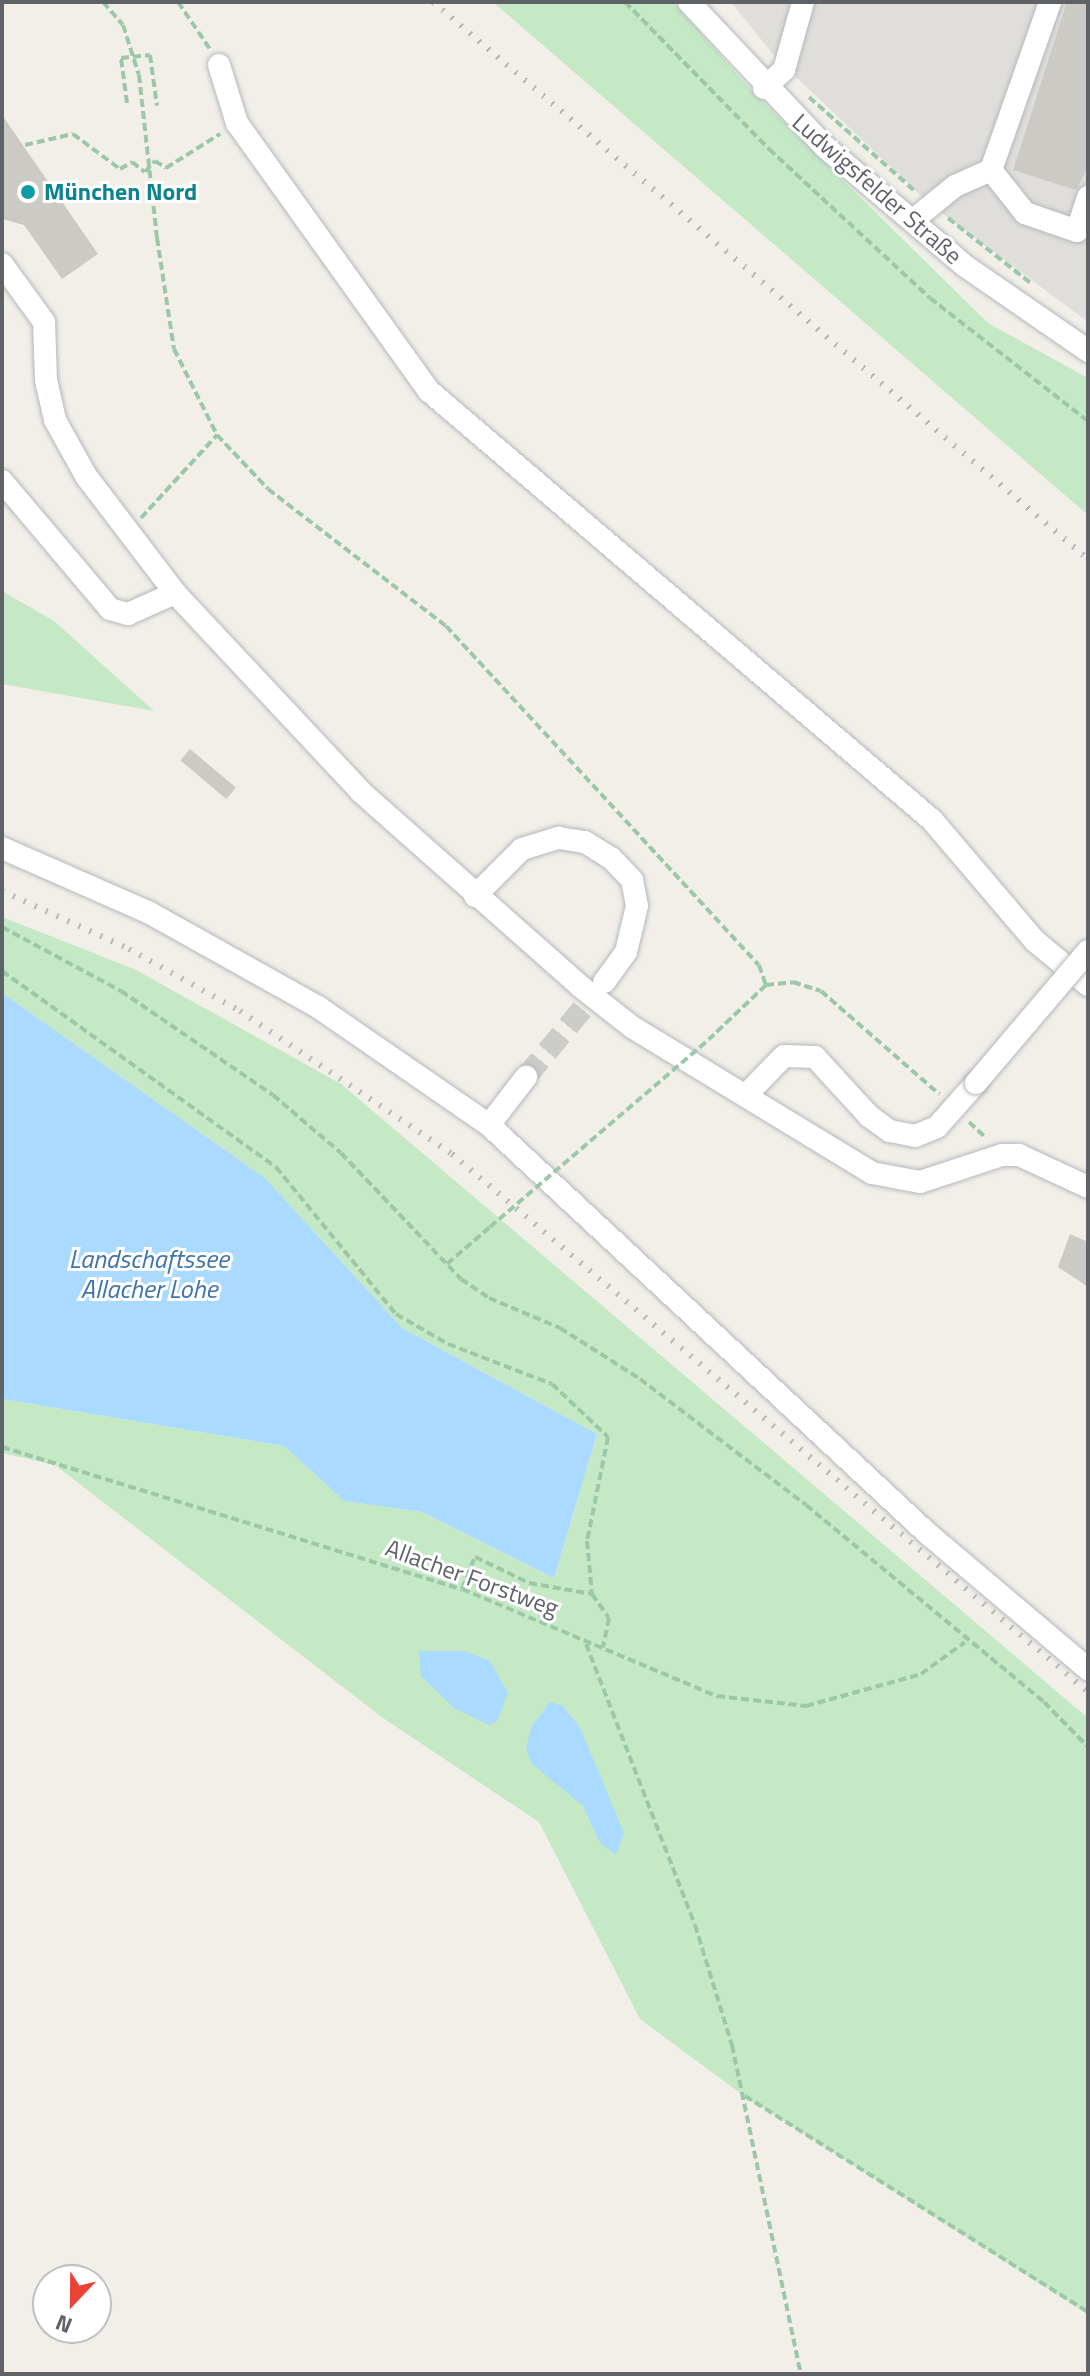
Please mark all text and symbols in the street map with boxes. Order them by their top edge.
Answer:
street label: Ludwigsfelder Straße [786,108,968,270]
place label: München Nord [44,178,197,206]
marker: München Nord [19,183,37,201]
water label: Landschaftssee Allacher Lohe [69,1243,229,1304]
street label: Allacher Forstweg [382,1533,562,1623]
north arrow [32,2264,112,2344]
text: N [50,2306,77,2343]

